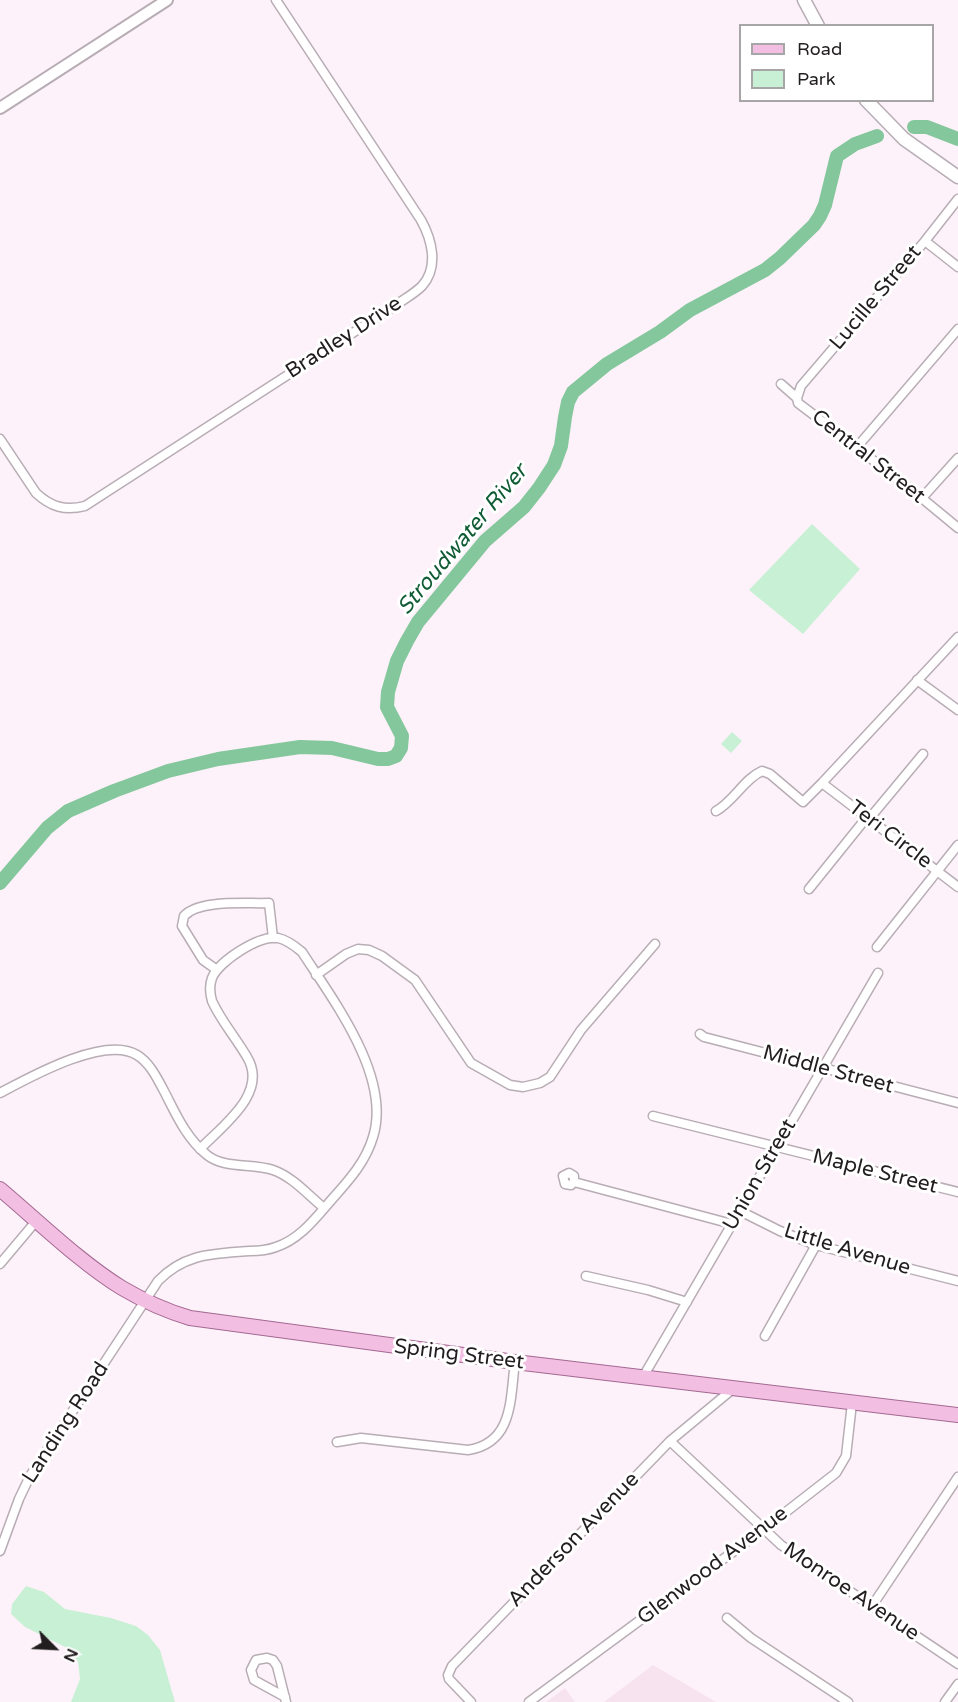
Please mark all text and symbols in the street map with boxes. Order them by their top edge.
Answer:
legend [739,24,934,102]
text: Road [797,38,842,60]
text: Park [797,68,835,90]
street label: Lucille Street [825,240,927,356]
street label: Bradley Drive [281,291,407,385]
street label: Central Street [806,405,930,509]
water label: Stroudwater River [392,460,534,620]
street label: Teri Circle [843,795,937,875]
street label: Middle Street [760,1040,896,1100]
street label: Union Street [718,1115,802,1235]
street label: Maple Street [810,1144,940,1200]
street label: Little Avenue [781,1219,913,1281]
street label: Spring Street [393,1335,525,1375]
street label: Landing Road [17,1358,115,1488]
street label: Anderson Avenue [503,1467,645,1613]
street label: Glenwood Avenue [633,1501,793,1631]
street label: Monroe Avenue [778,1537,924,1647]
north arrow [24,1618,84,1678]
text: N [59,1645,82,1665]

